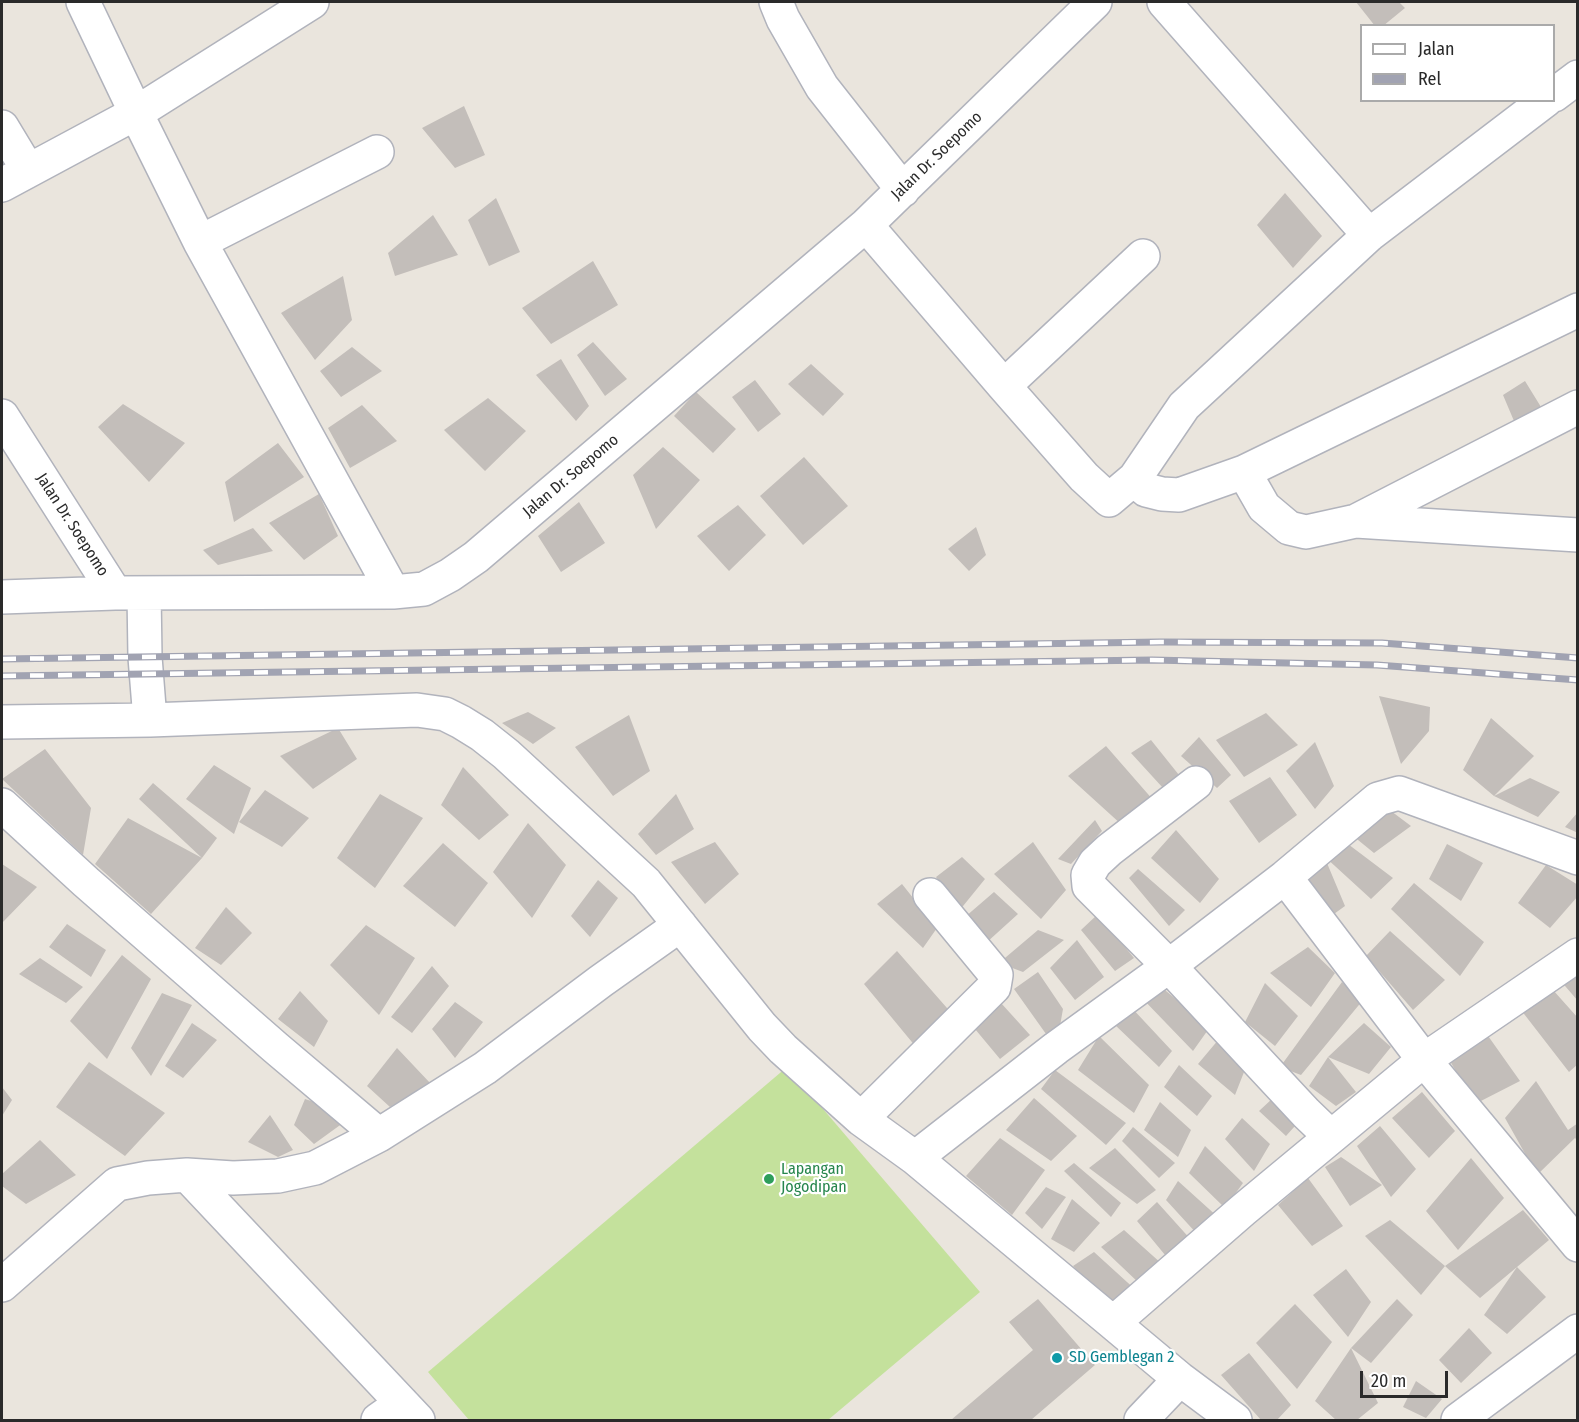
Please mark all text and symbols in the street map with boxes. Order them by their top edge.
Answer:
legend [1360,24,1555,102]
text: Jalan [1418,38,1455,60]
text: Rel [1418,68,1441,90]
street label: Jalan Dr. Soepomo [888,108,986,204]
street label: Jalan Dr. Soepomo [519,430,623,522]
street label: Jalan Dr. Soepomo [32,470,112,580]
place label: Lapangan Jogodipan [781,1160,847,1198]
marker: Lapangan Jogodipan [762,1172,776,1186]
place label: SD Gemblegan 2 [1069,1348,1174,1368]
marker: SD Gemblegan 2 [1050,1351,1064,1365]
scale bar [1363,1359,1452,1397]
text: 20 m [1371,1370,1406,1392]

